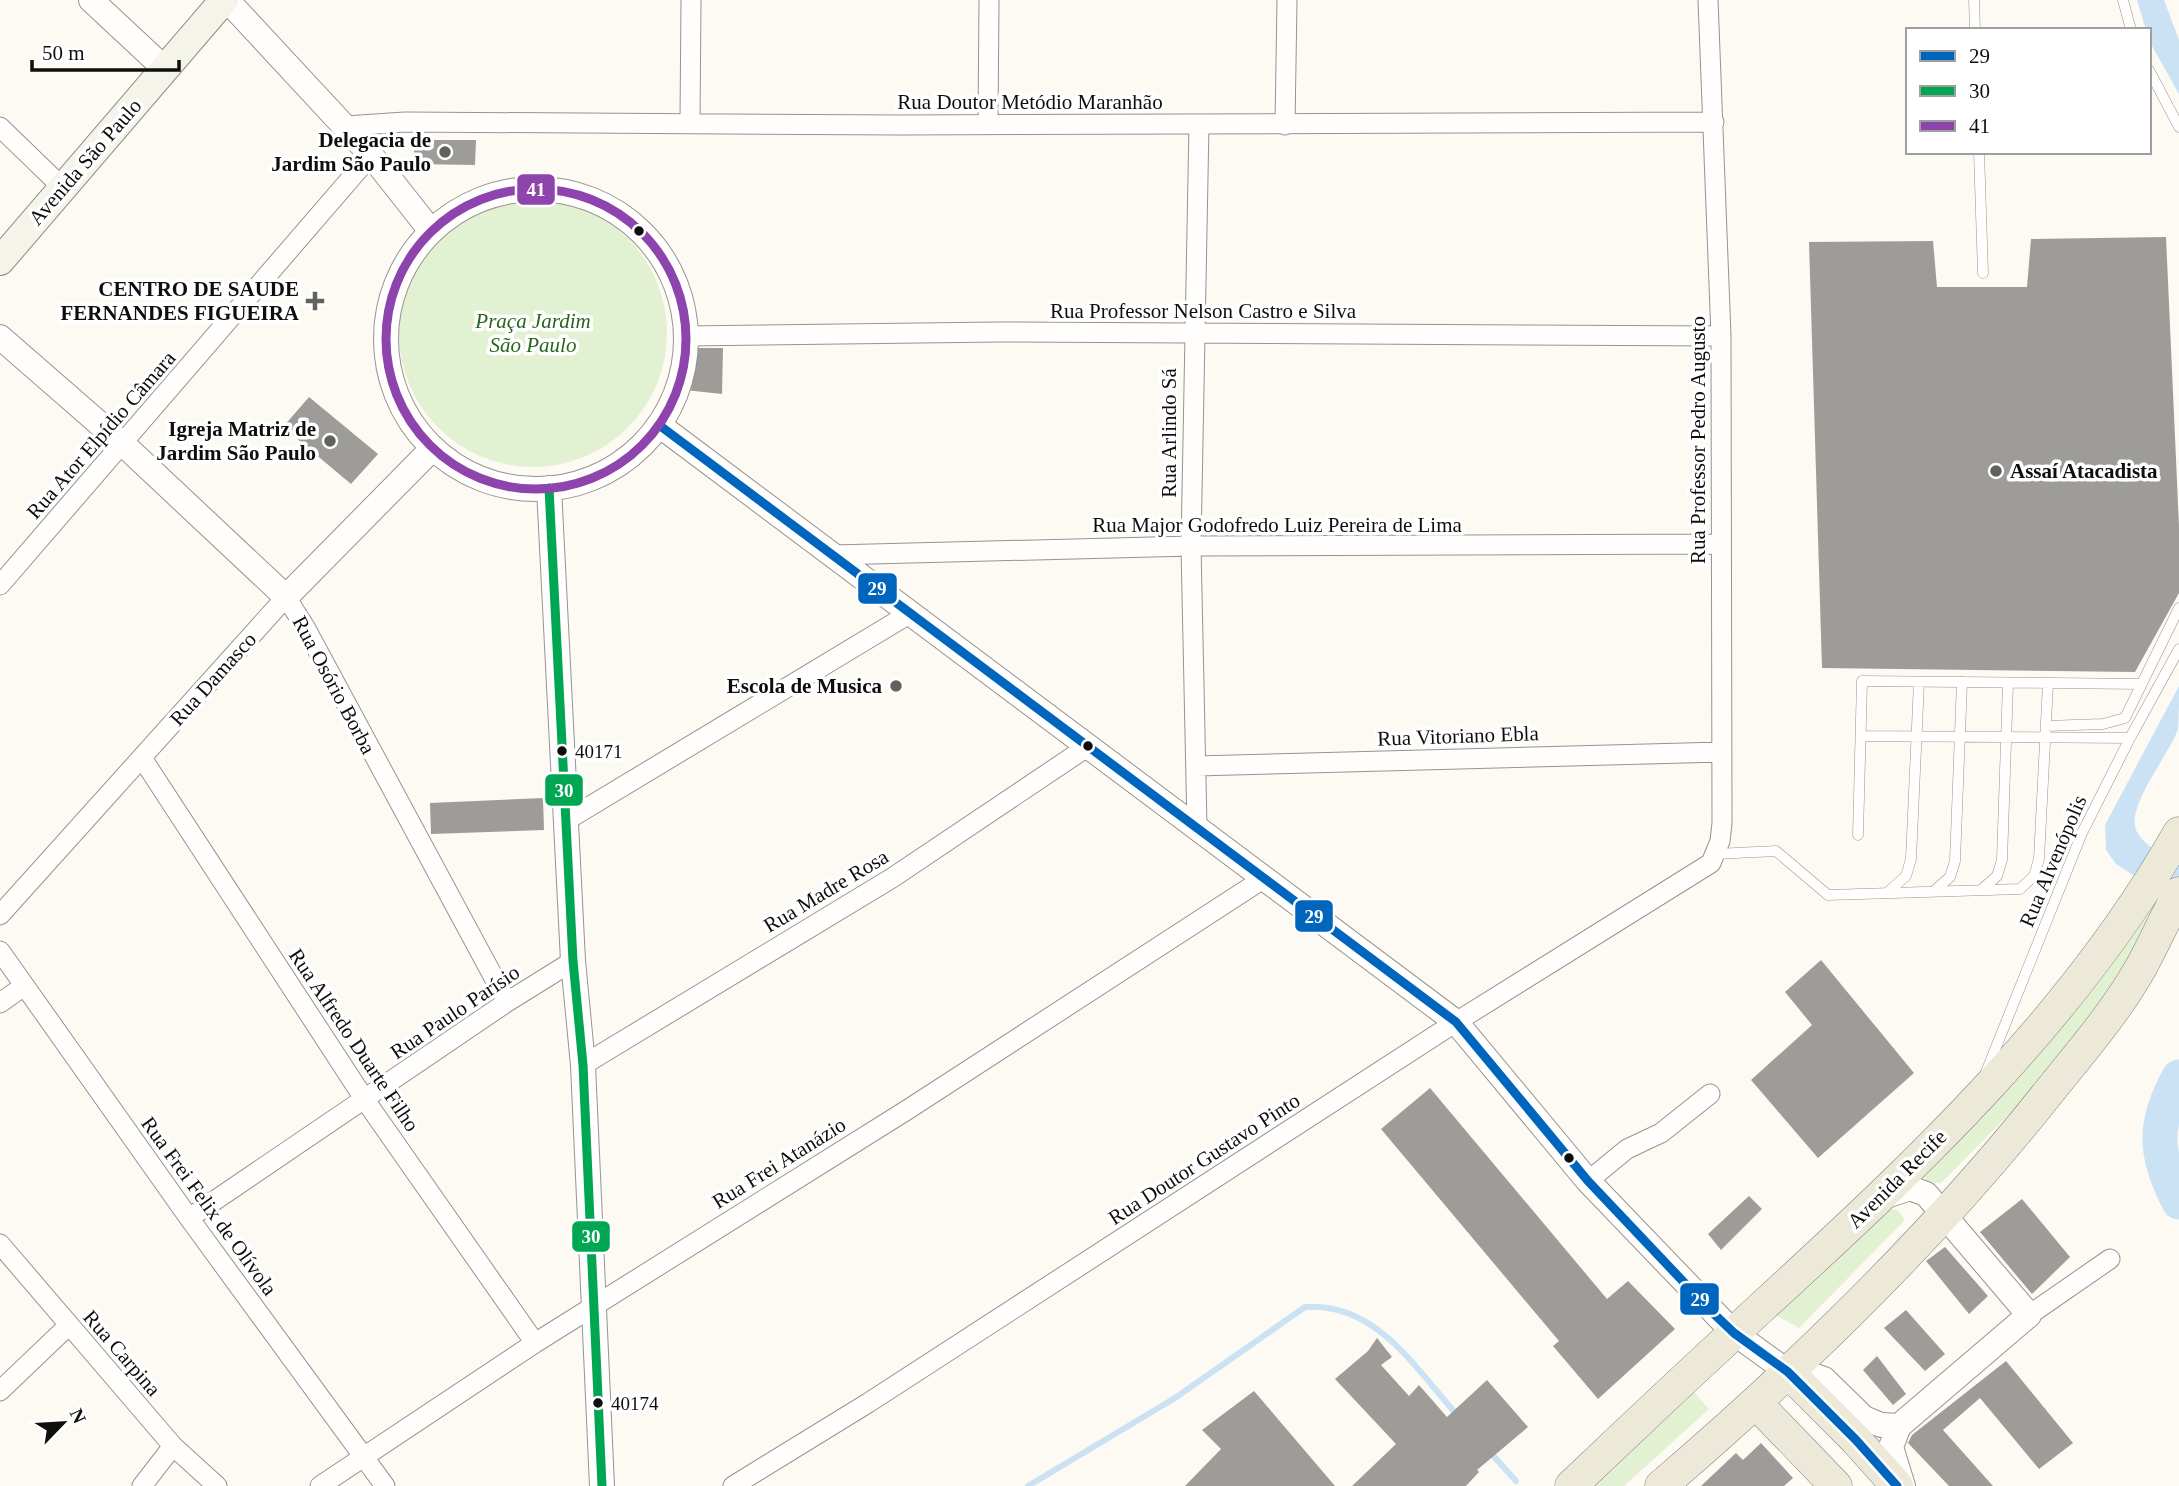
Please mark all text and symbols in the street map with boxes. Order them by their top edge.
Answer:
scale bar [32,28,178,72]
legend [1906,28,2151,154]
text: 50 m [42,41,85,65]
text: 29 [1969,44,1990,68]
text: 30 [1969,79,1990,103]
street label: Rua Doutor Metódio Maranhão [897,90,1163,114]
street label: Avenida São Paulo [24,94,146,230]
text: 41 [1969,114,1990,138]
place label: Delegacia de Jardim São Paulo [271,128,431,176]
marker: Delegacia de Jardim São Paulo [437,144,453,160]
line badge: 41 [516,173,556,206]
text: 41 [527,179,546,200]
unlabelled marker [632,224,646,238]
place label: CENTRO DE SAUDE FERNANDES FIGUEIRA [60,277,300,325]
marker: CENTRO DE SAUDE FERNANDES FIGUEIRA [305,291,325,311]
street label: Rua Professor Nelson Castro e Silva [1050,299,1357,323]
park label: Praça Jardim São Paulo [474,309,591,357]
street label: Rua Professor Pedro Augusto [1686,316,1710,564]
street label: Rua Ator Elpídio Câmara [22,346,181,524]
street label: Rua Arlindo Sá [1157,368,1181,498]
place label: Igreja Matriz de Jardim São Paulo [156,417,316,465]
marker: Igreja Matriz de Jardim São Paulo [322,433,338,449]
place label: Assaí Atacadista [2010,459,2158,483]
marker: Assaí Atacadista [1988,463,2004,479]
street label: Rua Major Godofredo Luiz Pereira de Lima [1092,513,1463,537]
line badge: 29 [857,572,898,605]
text: 29 [868,578,887,599]
street label: Rua Osório Borba [288,612,381,759]
street label: Rua Damasco [165,627,261,731]
place label: Escola de Musica [727,674,882,698]
marker: Escola de Musica [888,678,904,694]
street label: Rua Vitoriano Ebla [1377,721,1540,751]
unlabelled marker [1081,739,1095,753]
place label: 40171 [575,741,623,762]
marker: 40171 [555,744,569,758]
line badge: 30 [544,773,584,807]
text: 30 [555,780,574,801]
street label: Rua Alvenópolis [2014,792,2092,930]
street label: Rua Madre Rosa [759,844,893,938]
line badge: 29 [1294,899,1334,933]
text: 29 [1305,906,1324,927]
street label: Rua Alfredo Duarte Filho [284,944,424,1136]
street label: Rua Paulo Parísio [386,960,524,1064]
street label: Rua Doutor Gustavo Pinto [1104,1088,1304,1230]
street label: Rua Frei Felix de Olívola [136,1112,282,1300]
street label: Rua Frei Atanázio [708,1112,850,1214]
street label: Avenida Recife [1843,1125,1951,1233]
unlabelled marker [1562,1151,1576,1165]
line badge: 30 [571,1220,611,1253]
text: 30 [582,1226,601,1247]
line badge: 29 [1679,1282,1720,1316]
text: 29 [1691,1289,1710,1310]
street label: Rua Carpina [78,1305,166,1401]
north arrow [28,1388,98,1458]
place label: 40174 [611,1393,659,1414]
marker: 40174 [591,1396,605,1410]
text: N [66,1405,90,1427]

